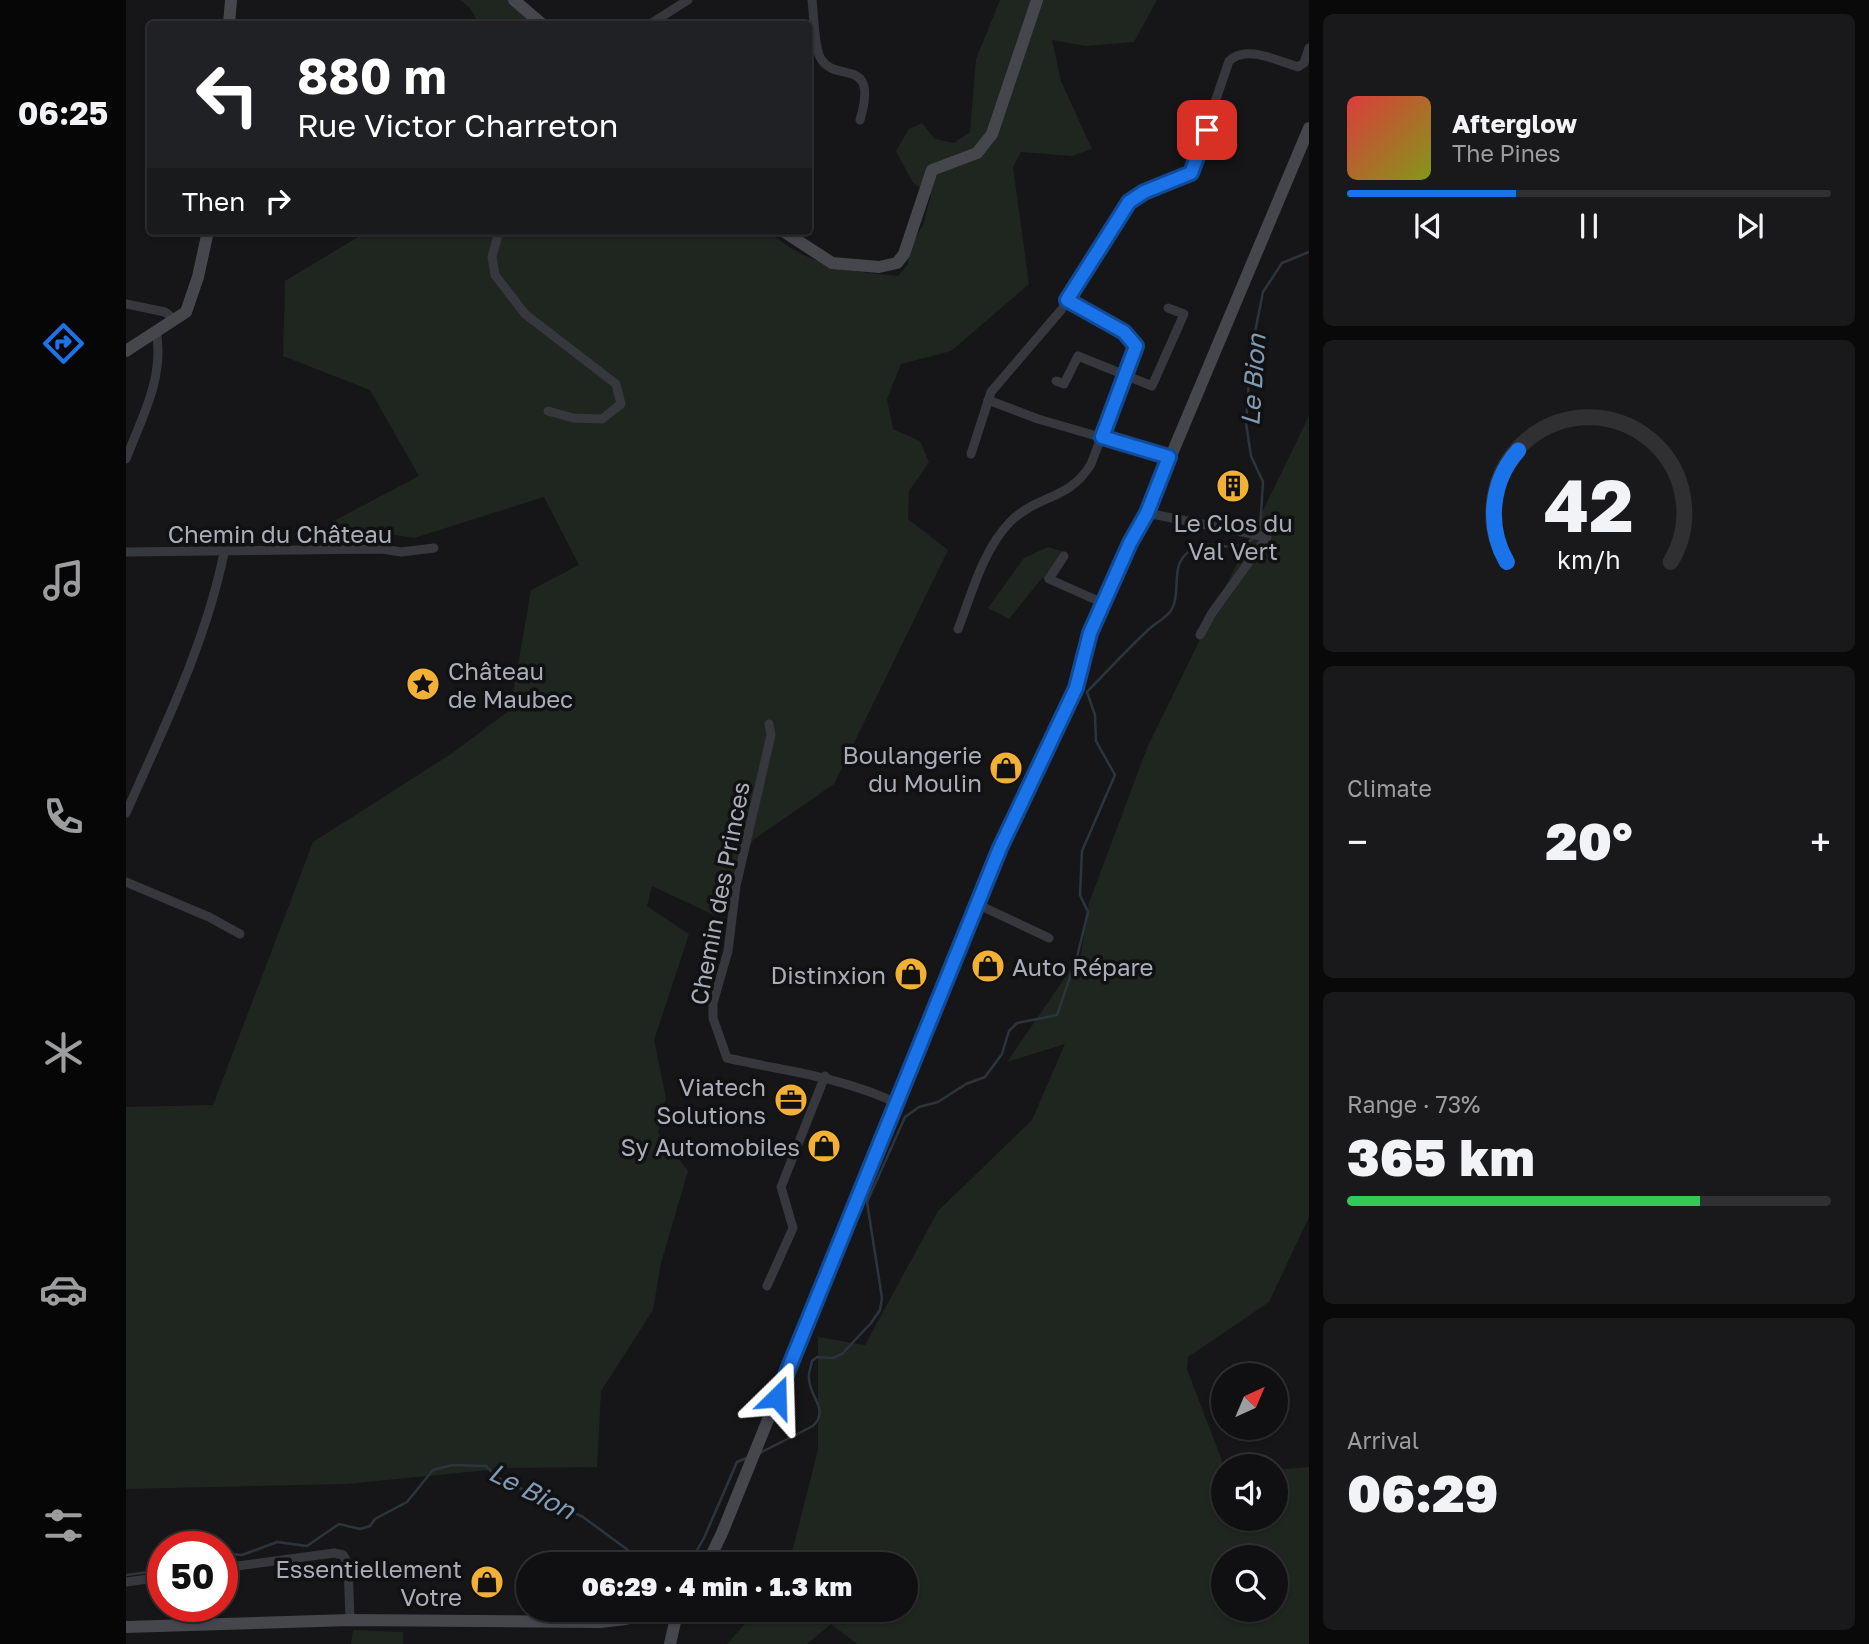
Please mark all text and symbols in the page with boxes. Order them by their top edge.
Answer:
text: 880 m [297,46,447,105]
icon: left [182,49,273,140]
text: 06:25 [18,94,108,132]
pin [1177,100,1237,160]
text: Rue Victor Charreton [297,106,618,144]
text: Afterglow [1452,108,1577,139]
icon: arrive [1188,111,1226,149]
text: The Pines [1452,139,1560,167]
icon: right [259,182,297,220]
text: Then [182,186,245,217]
icon: previous [1409,207,1447,245]
icon: pause [1570,207,1608,245]
icon: next [1731,207,1769,245]
icon: directions [39,319,88,368]
water label: Le Bion [1234,332,1272,427]
text: 42 [1544,461,1634,548]
building icon: Le Clos du Val Vert [1214,467,1252,505]
place label: Le Clos du Val Vert [1173,508,1293,565]
street label: Chemin du Château [168,519,392,548]
text: km/h [1557,544,1621,575]
icon: music [39,556,88,605]
place label: Château de Maubec [448,656,573,713]
place icon: Château de Maubec [404,665,442,703]
place label: Boulangerie du Moulin [843,740,982,797]
shop icon: Boulangerie du Moulin [987,749,1025,787]
text: Climate [1347,774,1432,802]
street label: Chemin des Princes [683,779,755,1007]
icon: phone [39,792,88,841]
text: 20° [1546,809,1632,871]
text: − [1347,819,1368,864]
text: + [1810,819,1831,864]
shop icon: Auto Répare [969,947,1007,985]
place label: Auto Répare [1012,952,1153,981]
shop icon: Distinxion [892,955,930,993]
place label: Distinxion [770,960,886,989]
icon: climate [39,1028,88,1077]
place label: Viatech Solutions [656,1072,766,1129]
office icon: Viatech Solutions [772,1081,810,1119]
text: Range · 73% [1347,1090,1480,1118]
text: 365 km [1347,1125,1535,1187]
shop icon: Sy Automobiles [805,1127,843,1165]
place label: Sy Automobiles [620,1132,800,1161]
icon: car [39,1265,88,1314]
position arrow [740,1360,814,1434]
north arrow [1211,1363,1288,1440]
map controls [1211,1363,1288,1622]
text: Arrival [1347,1426,1419,1454]
button: sound [1211,1454,1288,1531]
water label: Le Bion [484,1456,581,1526]
text: 06:29 [1347,1461,1498,1523]
icon: filters [39,1501,88,1550]
speed limit sign: 50 [147,1531,238,1622]
button: search [1211,1545,1288,1622]
place label: Essentiellement Votre [275,1554,462,1611]
shop icon: Essentiellement Votre [468,1563,506,1601]
text: 06:29 · 4 min · 1.3 km [582,1571,852,1602]

